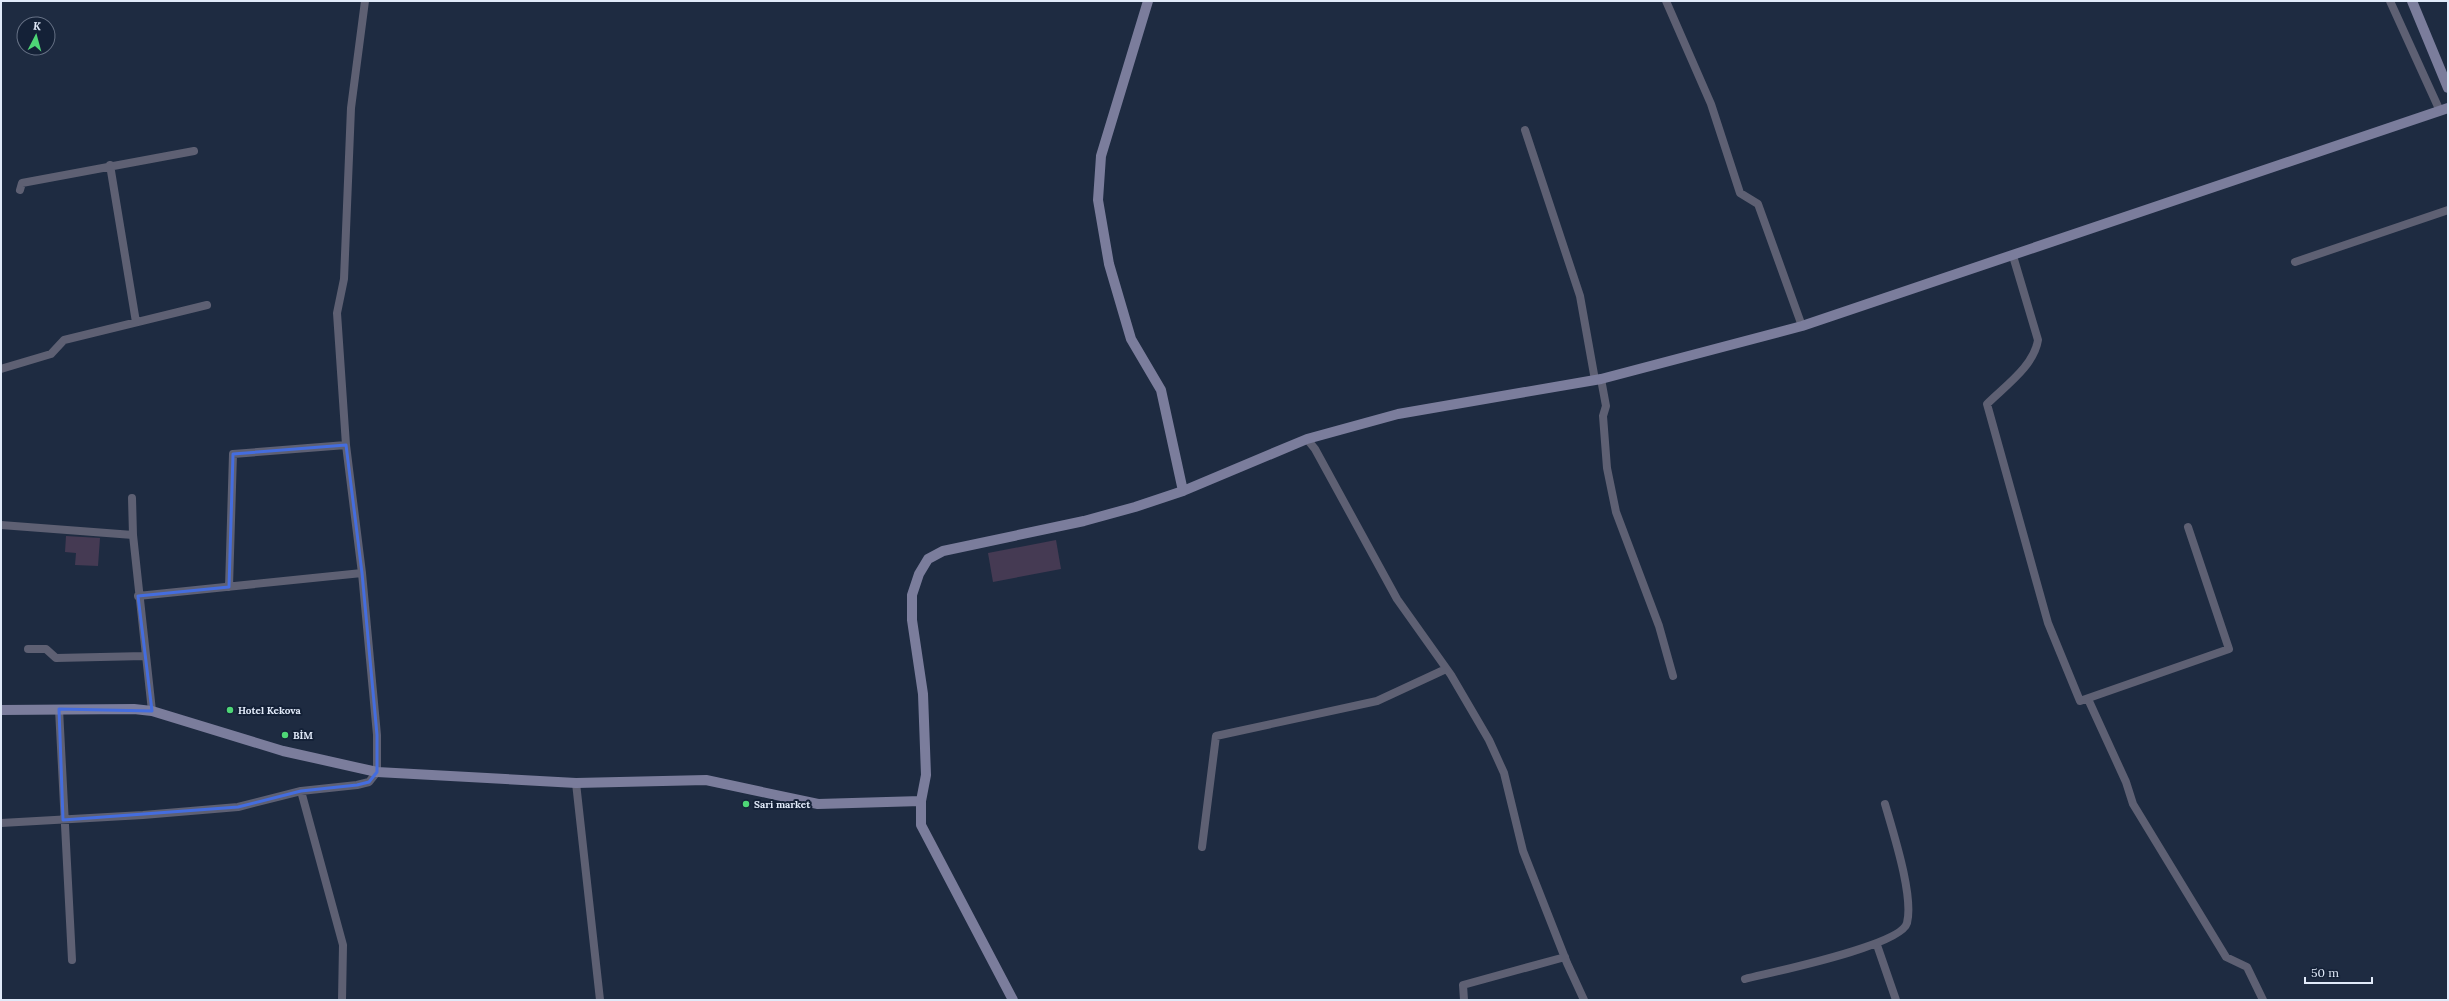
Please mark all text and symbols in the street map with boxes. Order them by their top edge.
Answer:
north arrow [16,16,56,56]
text: K [32,19,42,33]
place label: Hotel Kekova [238,704,302,717]
marker: Hotel Kekova [225,705,235,715]
place label: BİM [293,729,313,742]
marker: BİM [280,730,290,740]
place label: Sari market [754,798,811,811]
marker: Sari market [741,799,751,809]
scale bar [2305,959,2372,985]
text: 50 m [2311,965,2339,980]

